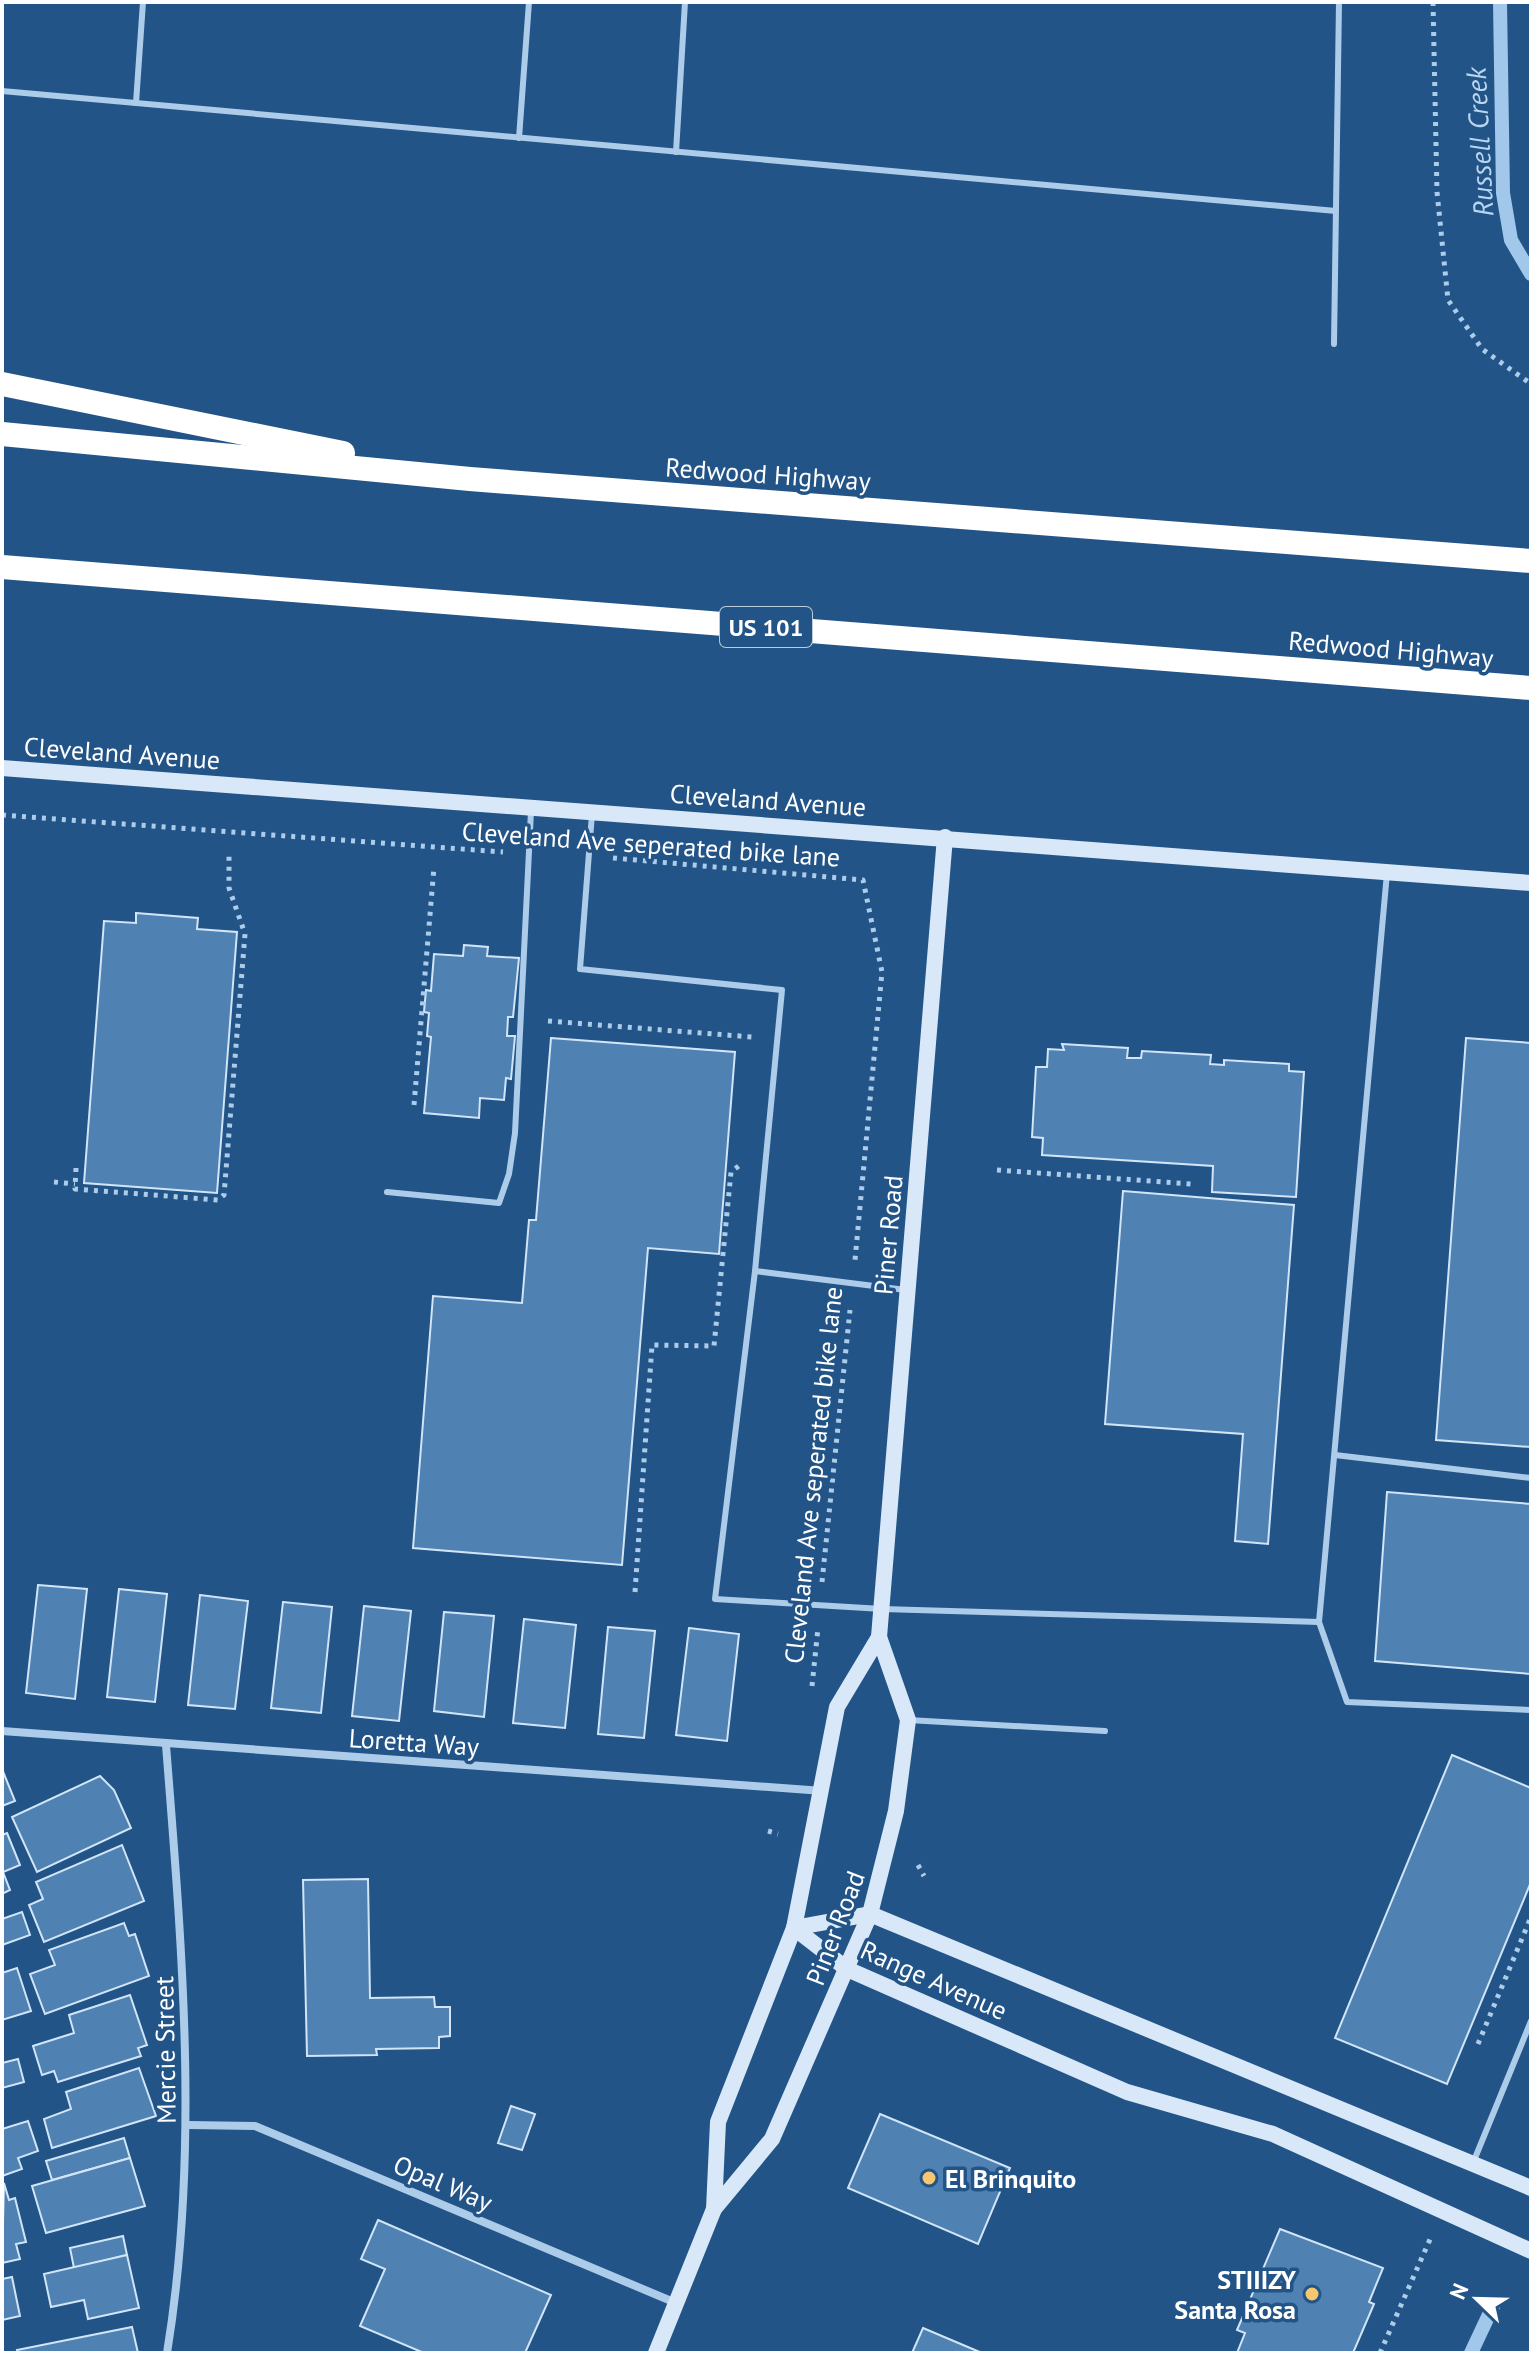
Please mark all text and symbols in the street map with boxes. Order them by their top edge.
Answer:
water label: Russell Creek [1457,65,1501,218]
street label: Redwood Highway [664,450,872,498]
road number: US 101 [720,607,812,647]
street label: Redwood Highway [1287,624,1495,674]
street label: Cleveland Avenue [23,730,221,776]
street label: Cleveland Avenue [669,777,867,823]
street label: Cleveland Ave seperated bike lane [461,814,841,874]
street label: Piner Road [866,1174,910,1296]
street label: Cleveland Ave seperated bike lane [777,1285,849,1665]
street label: Loretta Way [348,1721,480,1763]
street label: Piner Road [798,1866,872,1990]
street label: Range Avenue [856,1933,1012,2027]
street label: Mercie Street [147,1976,183,2124]
street label: Opal Way [389,2147,497,2219]
place label: El Brinquito [945,2162,1076,2195]
marker: El Brinquito [920,2169,938,2187]
north arrow [1437,2259,1517,2339]
place label: STIIIZY Santa Rosa [1174,2263,1297,2326]
text: N [1443,2279,1474,2303]
marker: STIIIZY Santa Rosa [1303,2285,1321,2303]

